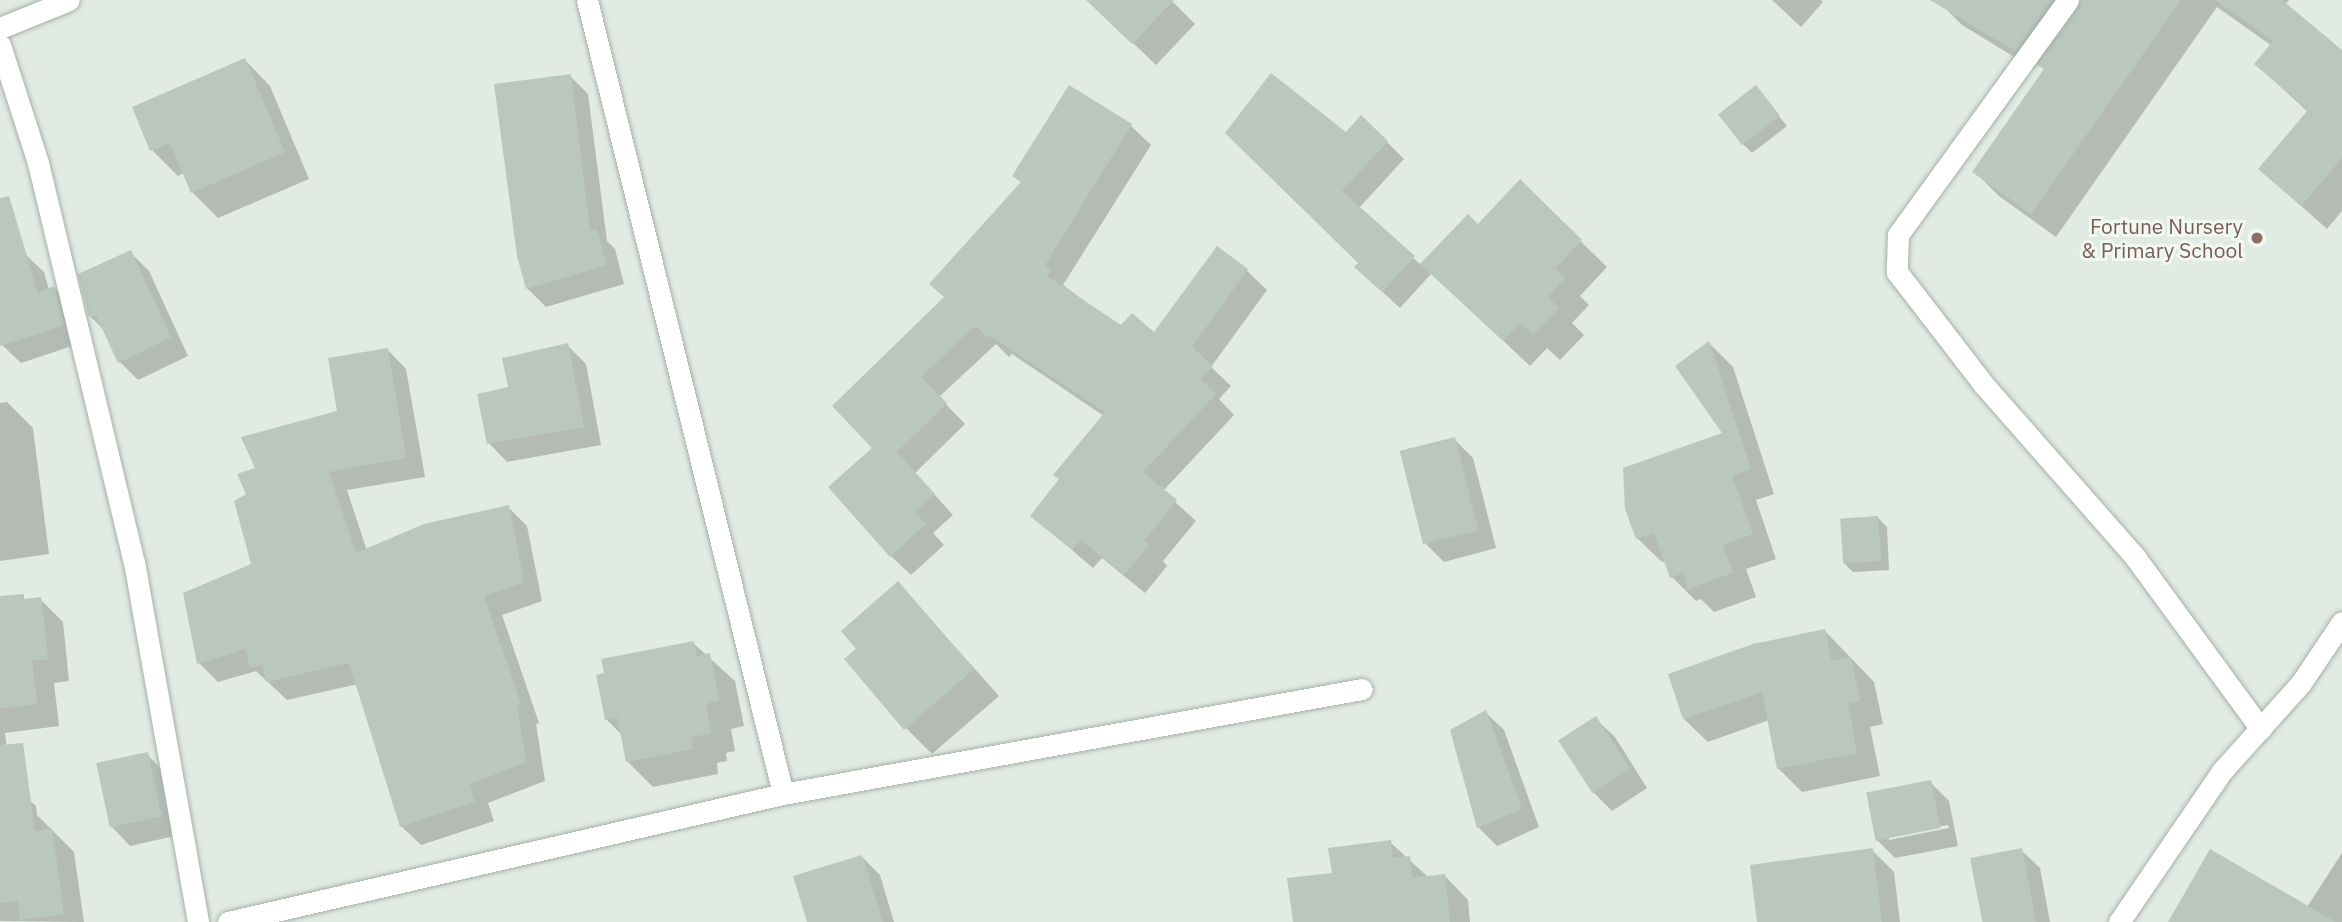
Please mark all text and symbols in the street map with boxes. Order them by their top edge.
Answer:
place label: Fortune Nursery & Primary School [2081,213,2243,263]
marker: Fortune Nursery & Primary School [2249,230,2265,246]

